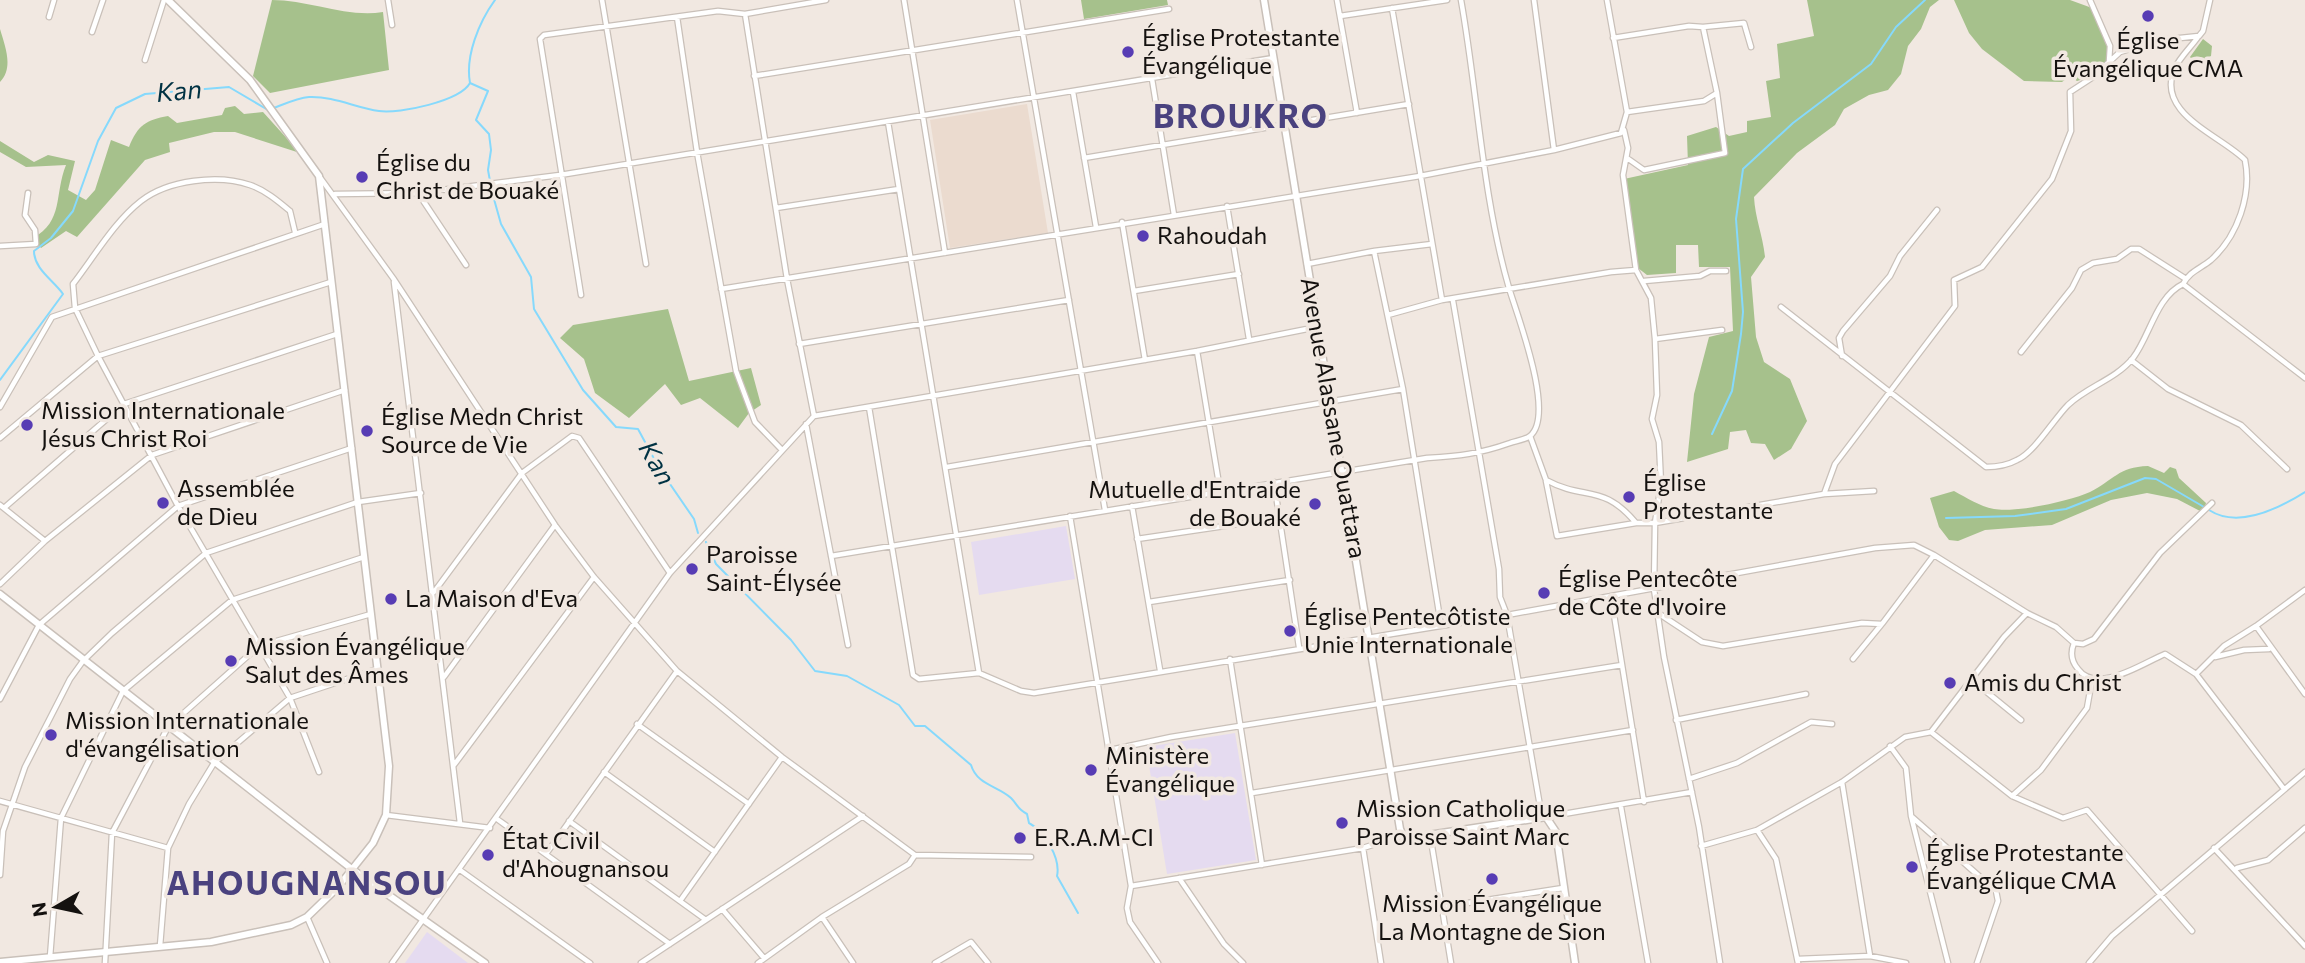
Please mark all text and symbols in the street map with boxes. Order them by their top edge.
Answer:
marker: Église Évangélique CMA [2140,8,2156,24]
place label: Église Protestante Évangélique [1142,22,1340,79]
place label: Église Évangélique CMA [2053,25,2243,82]
marker: Église Protestante Évangélique [1120,44,1136,60]
water label: Kan [155,72,203,107]
district label: BROUKRO [1153,95,1329,135]
place label: Église du Christ de Bouaké [376,147,559,204]
marker: Église du Christ de Bouaké [354,169,370,185]
place label: Rahoudah [1157,220,1267,249]
marker: Rahoudah [1135,228,1151,244]
street label: Avenue Alassane Ouattara [1295,275,1373,561]
place label: Mission Internationale Jésus Christ Roi [41,395,285,452]
place label: Église Medn Christ Source de Vie [381,401,583,458]
marker: Mission Internationale Jésus Christ Roi [19,417,35,433]
marker: Église Medn Christ Source de Vie [359,423,375,439]
water label: Kan [633,435,683,490]
place label: Église Protestante [1643,467,1773,524]
place label: Assemblée de Dieu [177,473,295,530]
place label: Mutuelle d'Entraide de Bouaké [1088,474,1301,531]
marker: Église Protestante [1621,489,1637,505]
marker: Assemblée de Dieu [155,495,171,511]
marker: Mutuelle d'Entraide de Bouaké [1307,496,1323,512]
place label: Paroisse Saint-Élysée [706,539,841,596]
marker: Paroisse Saint-Élysée [684,561,700,577]
place label: Église Pentecôte de Côte d'Ivoire [1558,563,1737,620]
place label: La Maison d'Eva [405,583,578,612]
marker: Église Pentecôte de Côte d'Ivoire [1536,585,1552,601]
marker: La Maison d'Eva [383,591,399,607]
place label: Église Pentecôtiste Unie Internationale [1304,601,1513,658]
marker: Église Pentecôtiste Unie Internationale [1282,623,1298,639]
place label: Mission Évangélique Salut des Âmes [245,631,465,688]
marker: Mission Évangélique Salut des Âmes [223,653,239,669]
place label: Amis du Christ [1964,667,2122,696]
marker: Amis du Christ [1942,675,1958,691]
place label: Mission Internationale d'évangélisation [65,705,309,762]
marker: Mission Internationale d'évangélisation [43,727,59,743]
place label: Ministère Évangélique [1105,740,1235,797]
marker: Ministère Évangélique [1083,762,1099,778]
place label: Mission Catholique Paroisse Saint Marc [1356,793,1570,850]
marker: Mission Catholique Paroisse Saint Marc [1334,815,1350,831]
place label: E.R.A.M-CI [1034,822,1154,851]
place label: État Civil d'Ahougnansou [502,825,669,882]
marker: E.R.A.M-CI [1012,830,1028,846]
place label: Église Protestante Évangélique CMA [1926,837,2124,894]
marker: État Civil d'Ahougnansou [480,847,496,863]
marker: Église Protestante Évangélique CMA [1904,859,1920,875]
district label: AHOUGNANSOU [166,862,448,902]
marker: Mission Évangélique La Montagne de Sion [1484,871,1500,887]
north arrow [21,872,91,942]
place label: Mission Évangélique La Montagne de Sion [1378,888,1606,945]
text: N [26,901,51,919]

